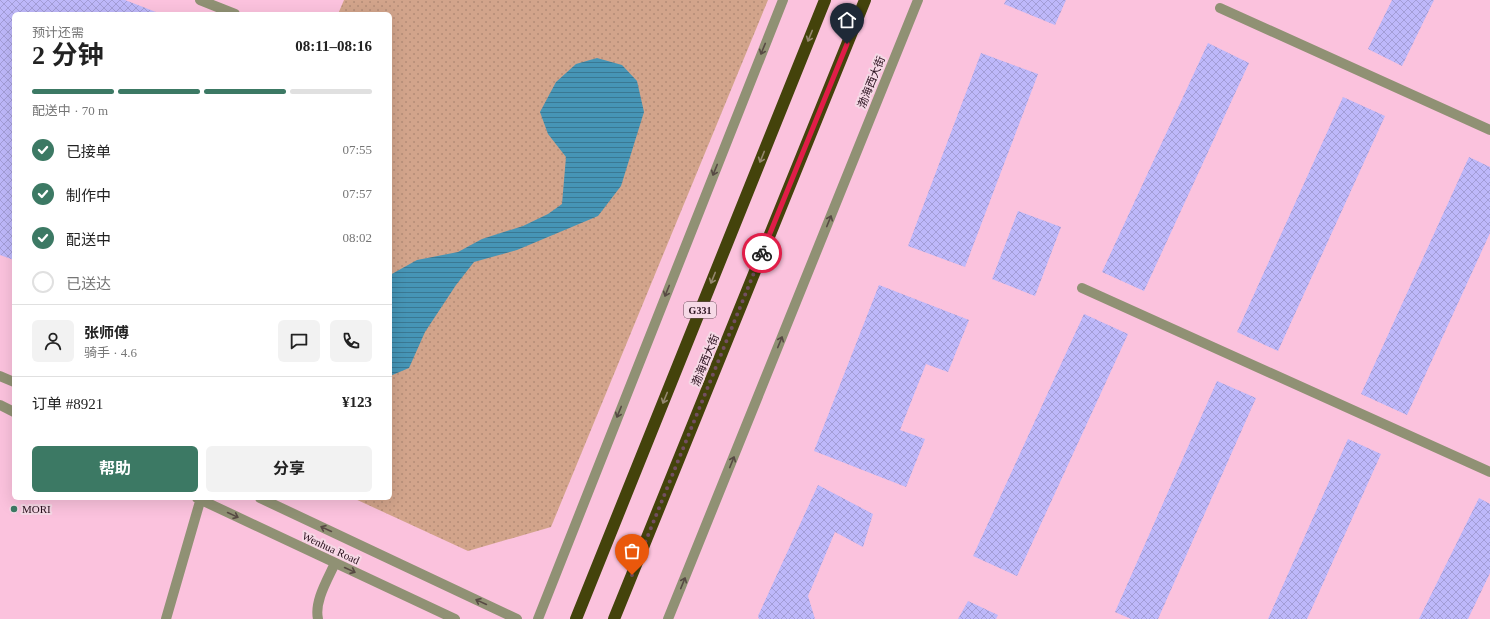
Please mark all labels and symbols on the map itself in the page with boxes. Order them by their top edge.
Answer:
pin [830,3,864,44]
one-way arrow [806,30,813,42]
one-way arrow [759,43,766,55]
street label: 渤海西大街 [855,54,887,110]
one-way arrow [757,150,765,162]
one-way arrow [710,164,718,176]
one-way arrow [825,216,833,228]
courier [742,233,782,273]
one-way arrow [709,271,717,283]
one-way arrow [662,284,670,296]
road number: G331 [684,302,716,318]
street label: 渤海西大街 [689,332,721,388]
one-way arrow [777,336,785,348]
one-way arrow [661,392,668,404]
one-way arrow [614,405,622,417]
one-way arrow [728,457,736,469]
place label: MORI [22,503,51,515]
marker: MORI [9,504,19,514]
one-way arrow [226,512,238,519]
one-way arrow [320,525,332,532]
street label: Wenhua Road [300,530,362,567]
pin [615,534,649,575]
one-way arrow [344,567,356,574]
one-way arrow [679,577,687,589]
one-way arrow [476,598,488,605]

